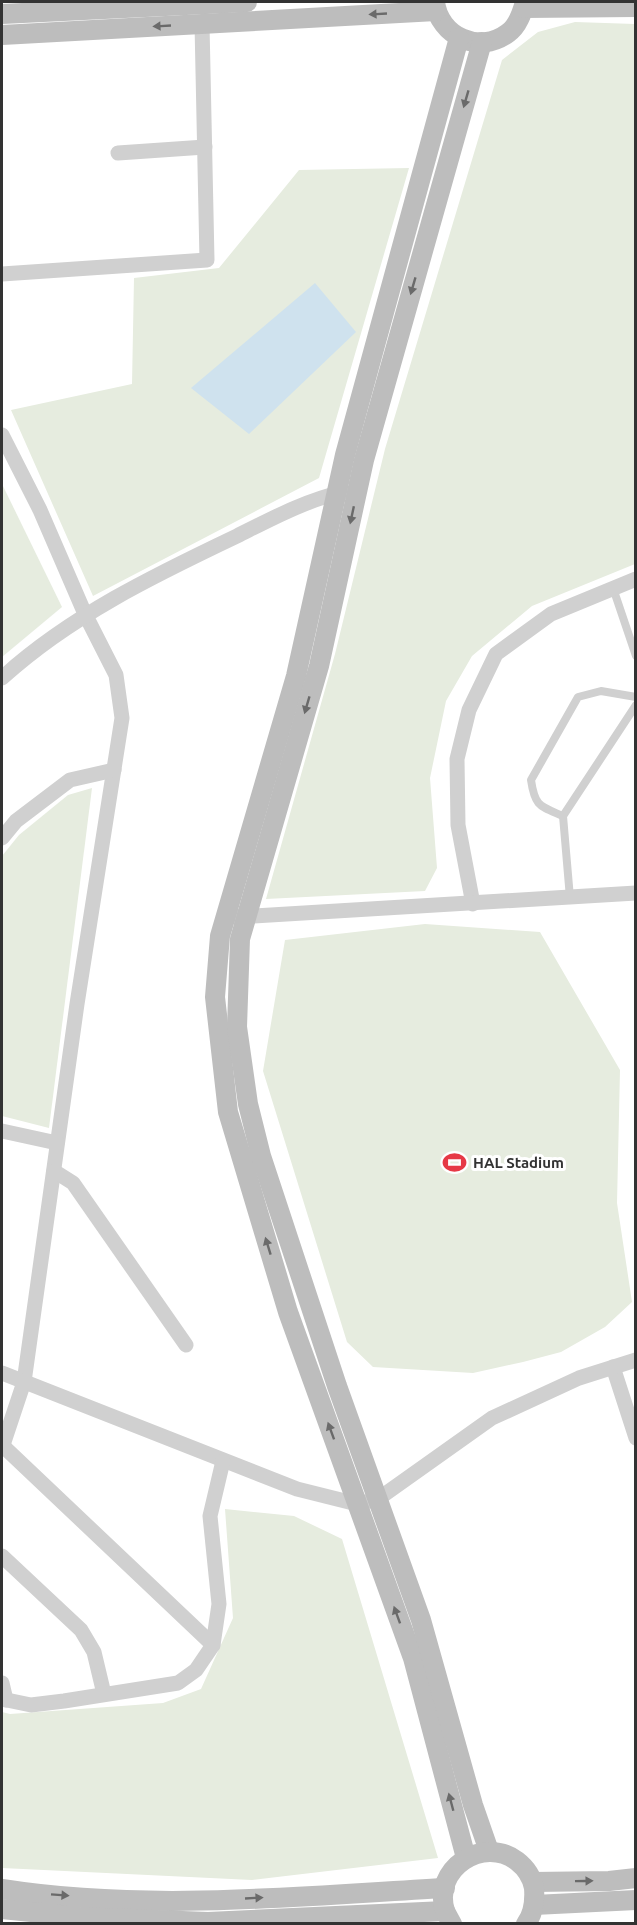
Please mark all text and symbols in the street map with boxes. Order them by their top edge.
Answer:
one-way arrow [368,10,387,19]
one-way arrow [152,22,171,31]
one-way arrow [461,90,470,108]
one-way arrow [408,277,417,295]
one-way arrow [347,506,356,525]
one-way arrow [302,696,312,714]
sports icon: HAL Stadium [442,1150,468,1176]
place label: HAL Stadium [473,1154,564,1171]
one-way arrow [263,1237,272,1255]
one-way arrow [325,1422,335,1440]
one-way arrow [392,1605,402,1623]
one-way arrow [446,1793,455,1811]
one-way arrow [575,1876,594,1886]
one-way arrow [50,1891,69,1900]
one-way arrow [245,1893,264,1902]

